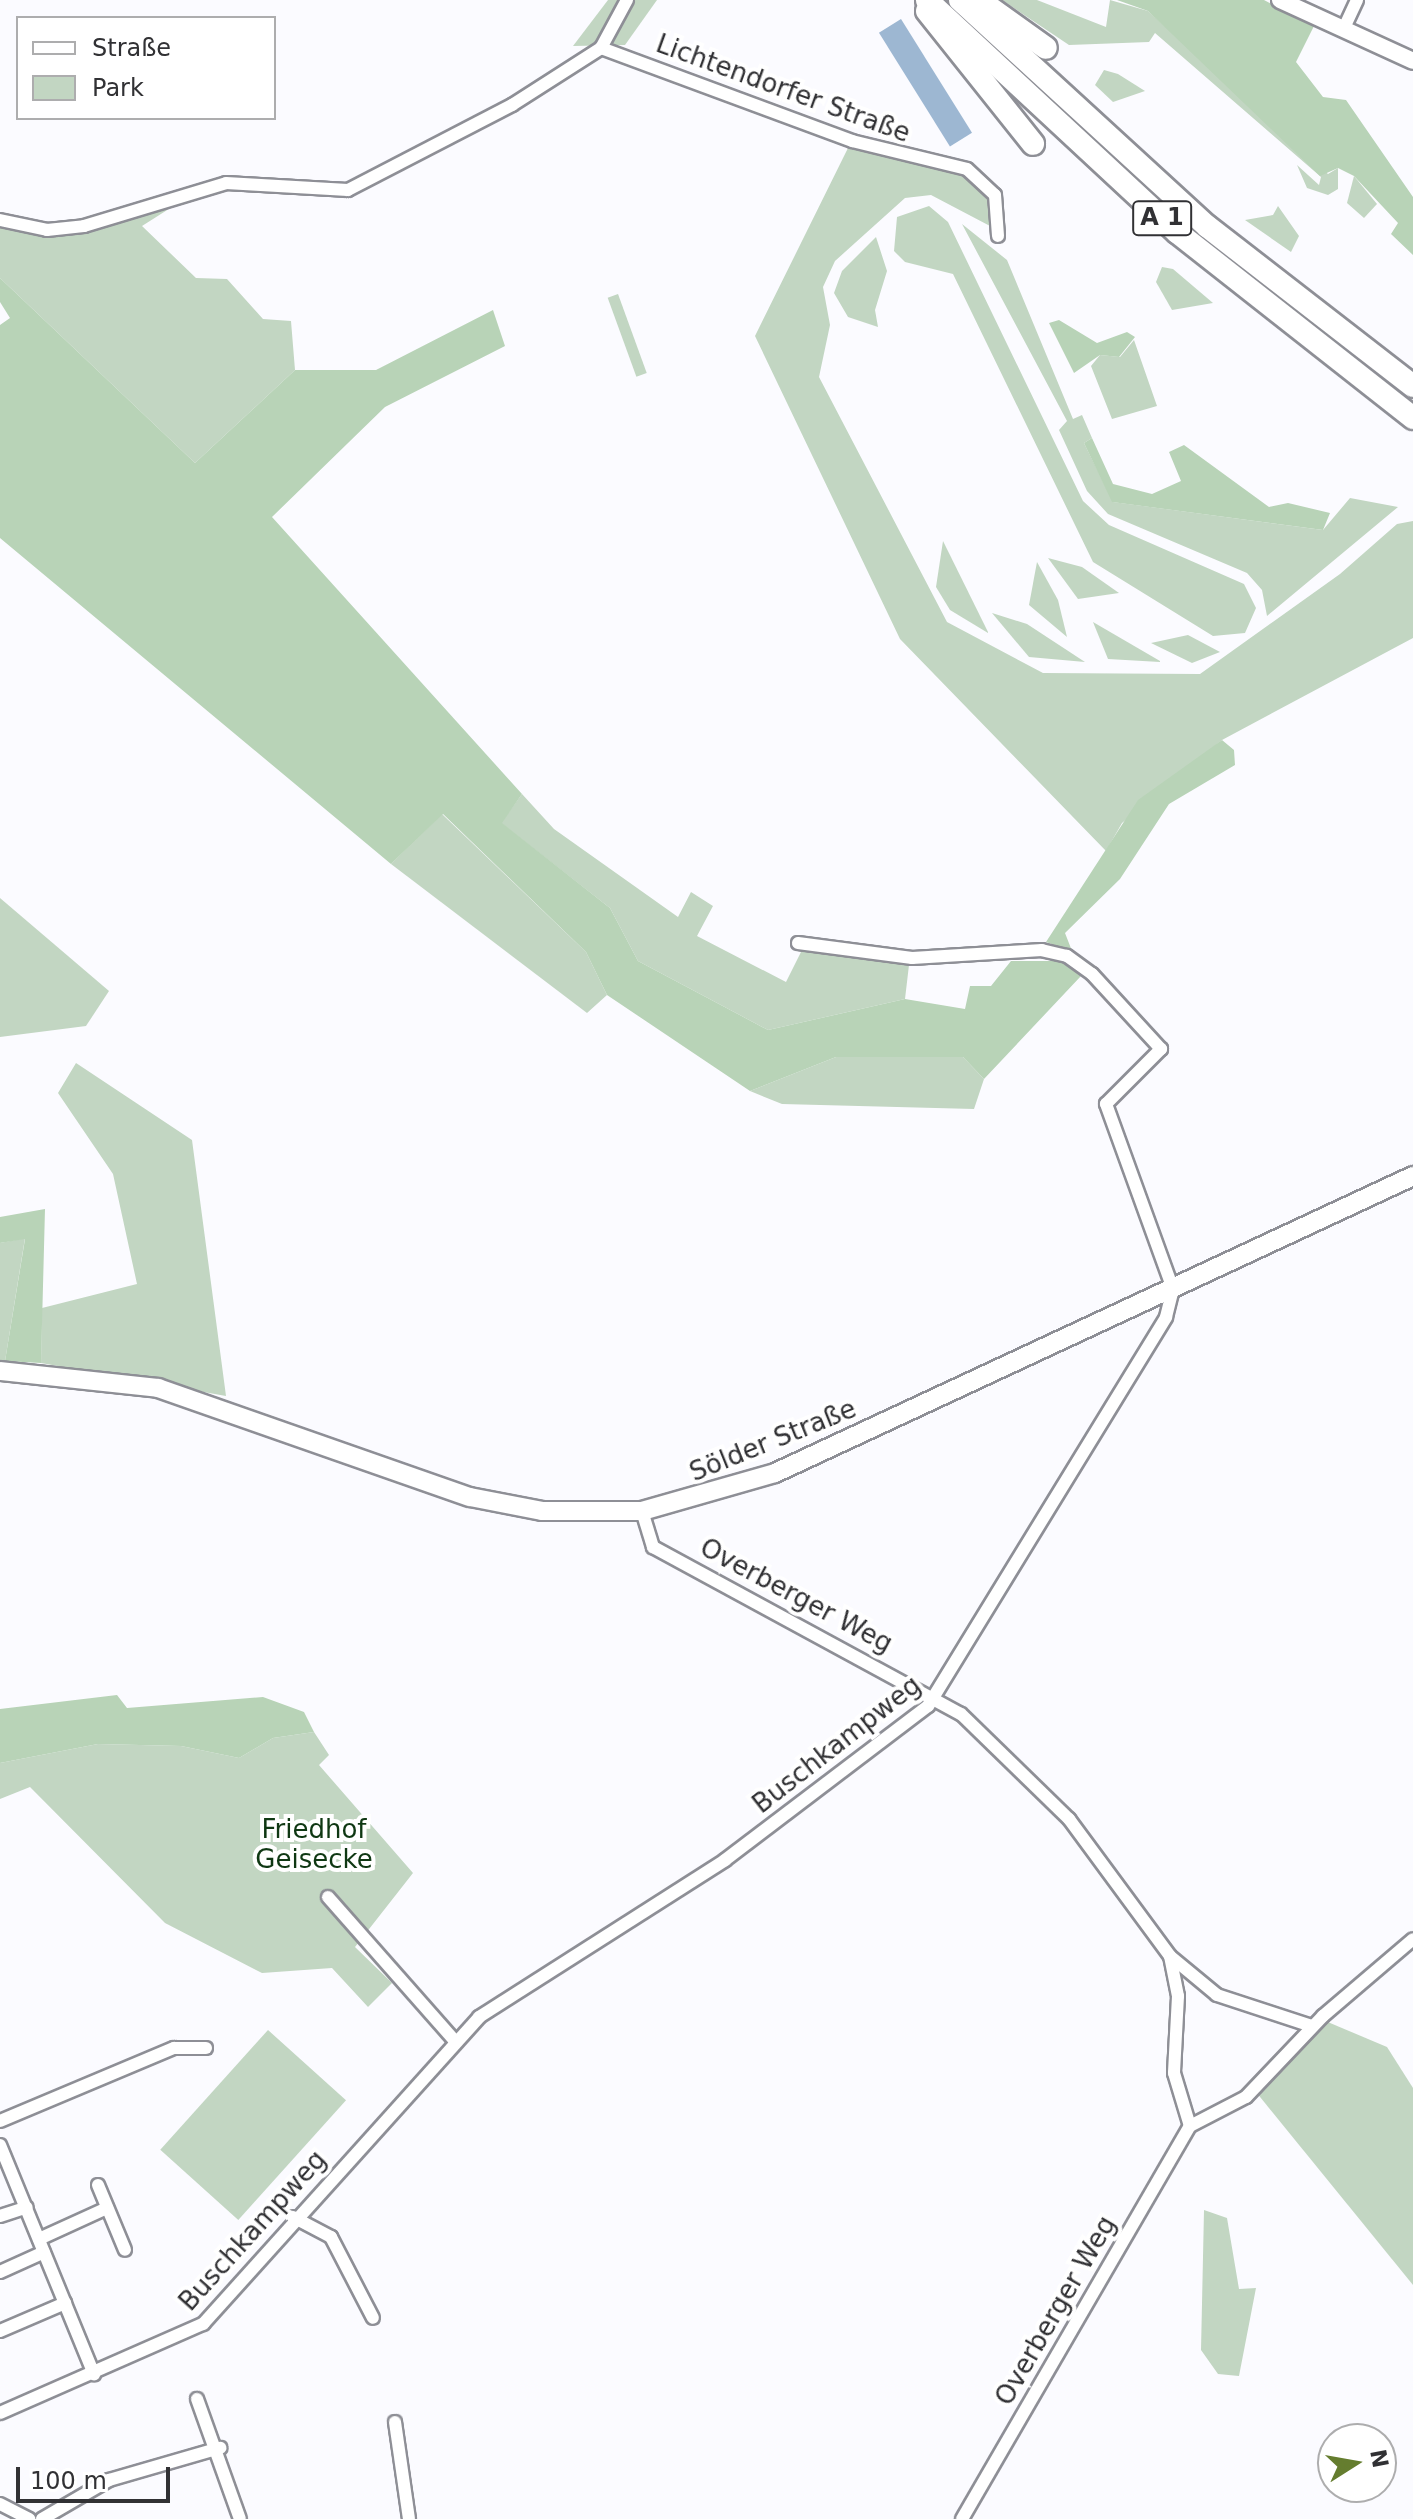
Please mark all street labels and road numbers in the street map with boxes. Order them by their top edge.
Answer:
street label: Lichtendorfer Straße [652,29,914,149]
road number: A 1 [1132,198,1192,238]
street label: Sölder Straße [685,1393,861,1489]
street label: Overberger Weg [694,1532,898,1660]
street label: Buschkampweg [747,1670,927,1820]
street label: Buschkampweg [173,2144,333,2318]
street label: Overberger Weg [989,2211,1123,2411]

